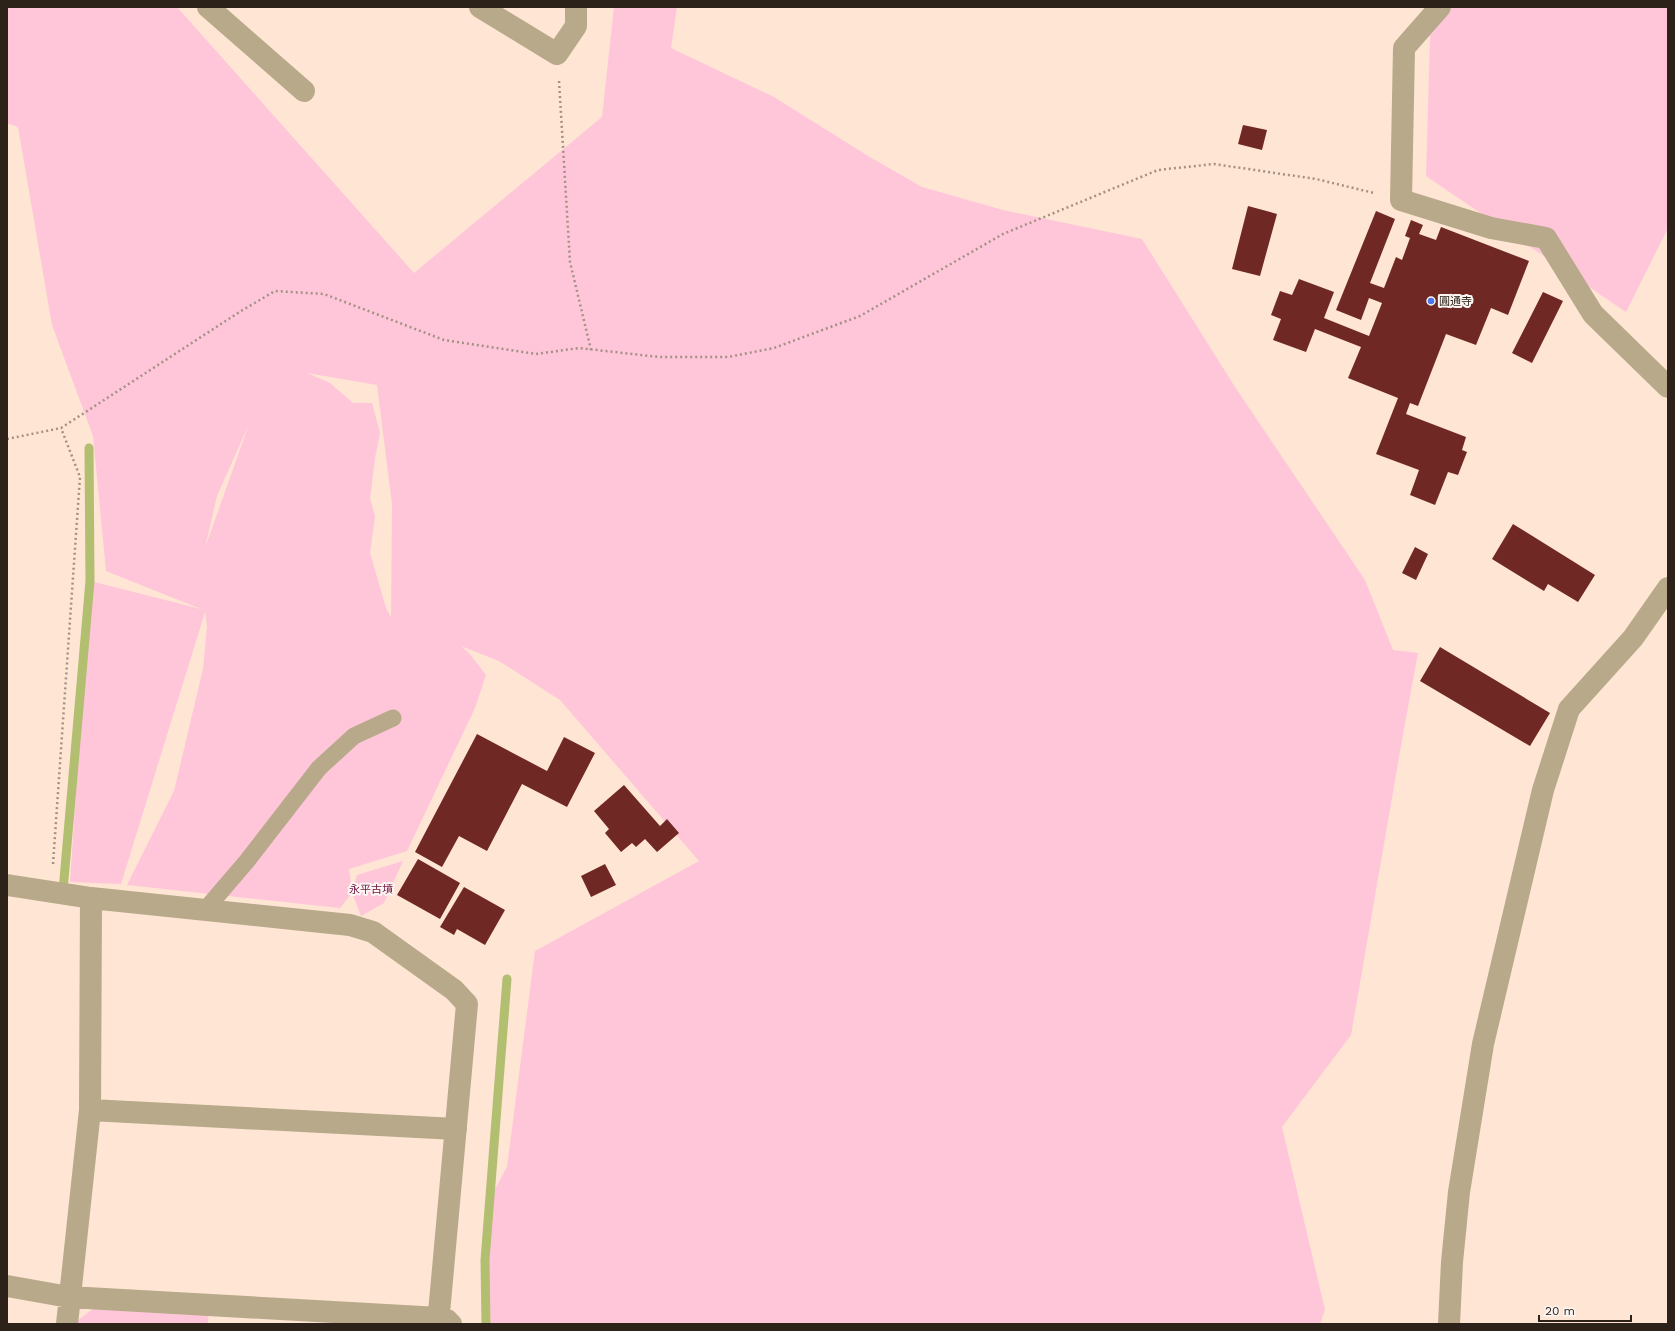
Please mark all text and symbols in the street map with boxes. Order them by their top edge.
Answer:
place label: 圓通寺 [1439,295,1472,308]
marker: 圓通寺 [1426,296,1436,306]
park label: 永平古墳 [349,883,393,896]
scale bar [1539,1297,1631,1323]
text: 20 m [1545,1304,1575,1318]

